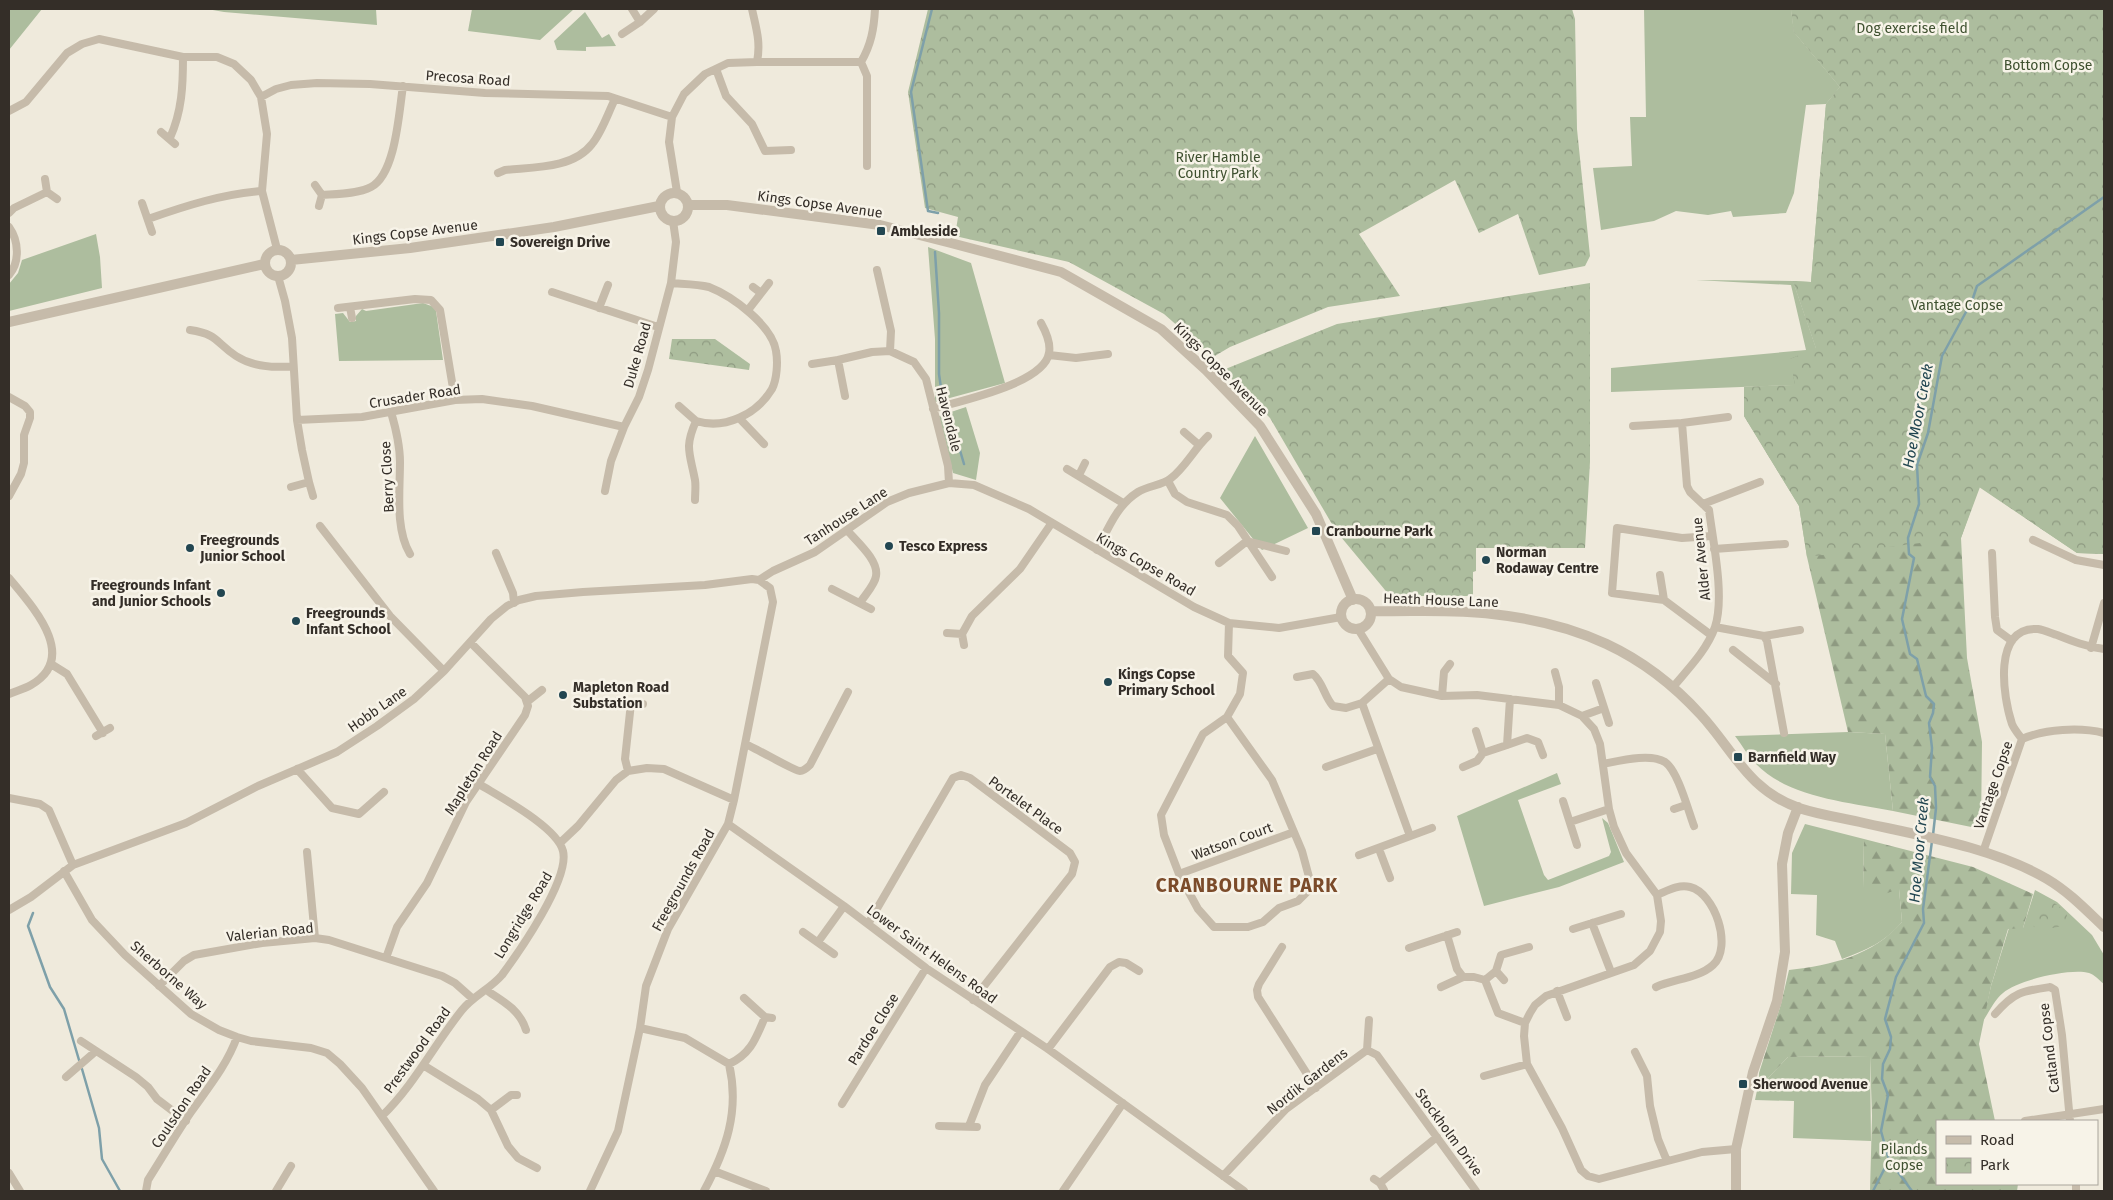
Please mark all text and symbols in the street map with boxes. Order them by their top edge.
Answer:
park label: Dog exercise field [1856,20,1968,37]
park label: Bottom Copse [2004,57,2092,74]
street label: Precosa Road [425,67,511,90]
park label: River Hamble Country Park [1175,149,1261,182]
street label: Kings Copse Avenue [756,187,884,222]
street label: Kings Copse Avenue [351,216,479,249]
place label: Ambleside [890,223,958,240]
marker: Ambleside [875,225,887,237]
place label: Sovereign Drive [510,234,611,251]
marker: Sovereign Drive [494,236,506,248]
park label: Vantage Copse [1911,297,2003,314]
street label: Kings Copse Avenue [1170,319,1271,420]
street label: Duke Road [620,320,655,390]
water label: Hoe Moor Creek [1899,362,1937,470]
street label: Crusader Road [368,381,462,412]
street label: Havendale [932,385,965,454]
street label: Berry Close [377,441,398,513]
street label: Tanhouse Lane [802,483,891,549]
street label: Alder Avenue [1689,516,1714,601]
place label: Cranbourne Park [1326,523,1433,540]
marker: Cranbourne Park [1310,525,1322,537]
street label: Kings Copse Road [1093,529,1199,600]
place label: Freegrounds Junior School [199,532,286,565]
place label: Tesco Express [899,538,988,555]
marker: Tesco Express [883,540,895,552]
marker: Freegrounds Junior School [184,542,196,554]
place label: Norman Rodaway Centre [1496,544,1599,577]
marker: Norman Rodaway Centre [1480,554,1492,566]
place label: Freegrounds Infant and Junior Schools [90,577,212,610]
marker: Freegrounds Infant and Junior Schools [215,587,227,599]
street label: Heath House Lane [1383,590,1499,611]
place label: Freegrounds Infant School [306,605,391,638]
marker: Freegrounds Infant School [290,615,302,627]
place label: Kings Copse Primary School [1118,666,1216,699]
marker: Kings Copse Primary School [1102,676,1114,688]
place label: Mapleton Road Substation [573,679,669,712]
street label: Hobb Lane [344,683,410,736]
marker: Mapleton Road Substation [557,689,569,701]
street label: Mapleton Road [441,728,506,818]
street label: Vantage Copse [1970,739,2017,831]
place label: Barnfield Way [1748,749,1837,766]
marker: Barnfield Way [1732,751,1744,763]
street label: Portelet Place [985,773,1066,838]
water label: Hoe Moor Creek [1905,796,1933,904]
street label: Watson Court [1189,819,1276,864]
street label: Freegrounds Road [648,826,719,934]
street label: Longridge Road [491,869,556,962]
district label: CRANBOURNE PARK [1156,874,1338,897]
street label: Lower Saint Helens Road [863,901,1000,1008]
street label: Valerian Road [226,919,314,946]
street label: Sherborne Way [127,938,210,1013]
street label: Pardoe Close [845,990,902,1069]
street label: Catland Copse [2036,1002,2063,1094]
street label: Prestwood Road [380,1004,455,1097]
street label: Nordik Gardens [1263,1044,1352,1118]
street label: Coulsdon Road [148,1063,215,1152]
place label: Sherwood Avenue [1753,1076,1868,1093]
marker: Sherwood Avenue [1737,1078,1749,1090]
street label: Stockholm Drive [1411,1085,1486,1179]
legend [1936,1120,2098,1185]
text: Road [1980,1131,2015,1149]
park label: Pilands Copse [1881,1141,1928,1174]
text: Park [1980,1156,2010,1174]

